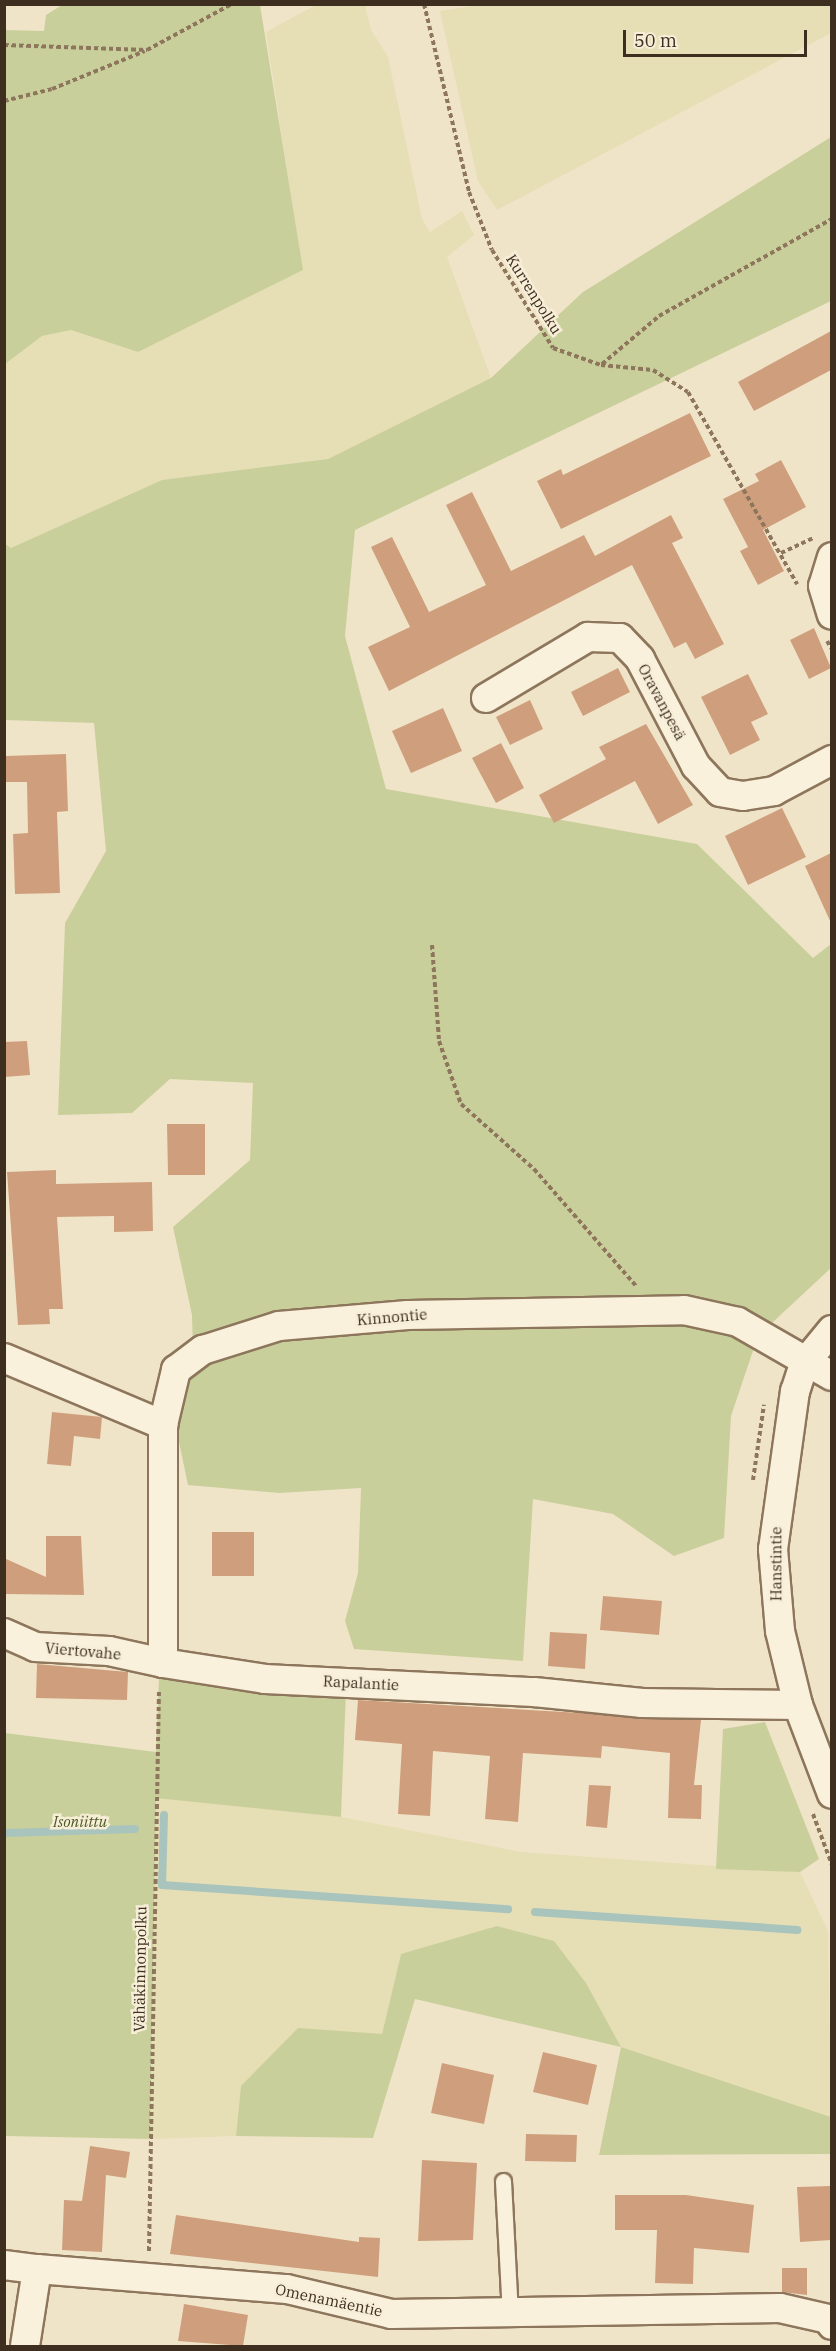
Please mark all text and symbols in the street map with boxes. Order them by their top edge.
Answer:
scale bar [626,18,810,56]
text: 50 m [634,29,677,52]
street label: Kurrenpolku [502,251,566,337]
street label: Oravanpesä [634,661,690,743]
street label: Kinnontie [356,1305,428,1329]
street label: Hanstintie [767,1527,785,1601]
street label: Viertovahe [44,1639,122,1663]
street label: Rapalantie [323,1672,399,1694]
park label: Isoniittu [53,1813,107,1831]
street label: Vähäkinnonpolku [130,1906,150,2032]
street label: Omenamäentie [274,2280,384,2320]

